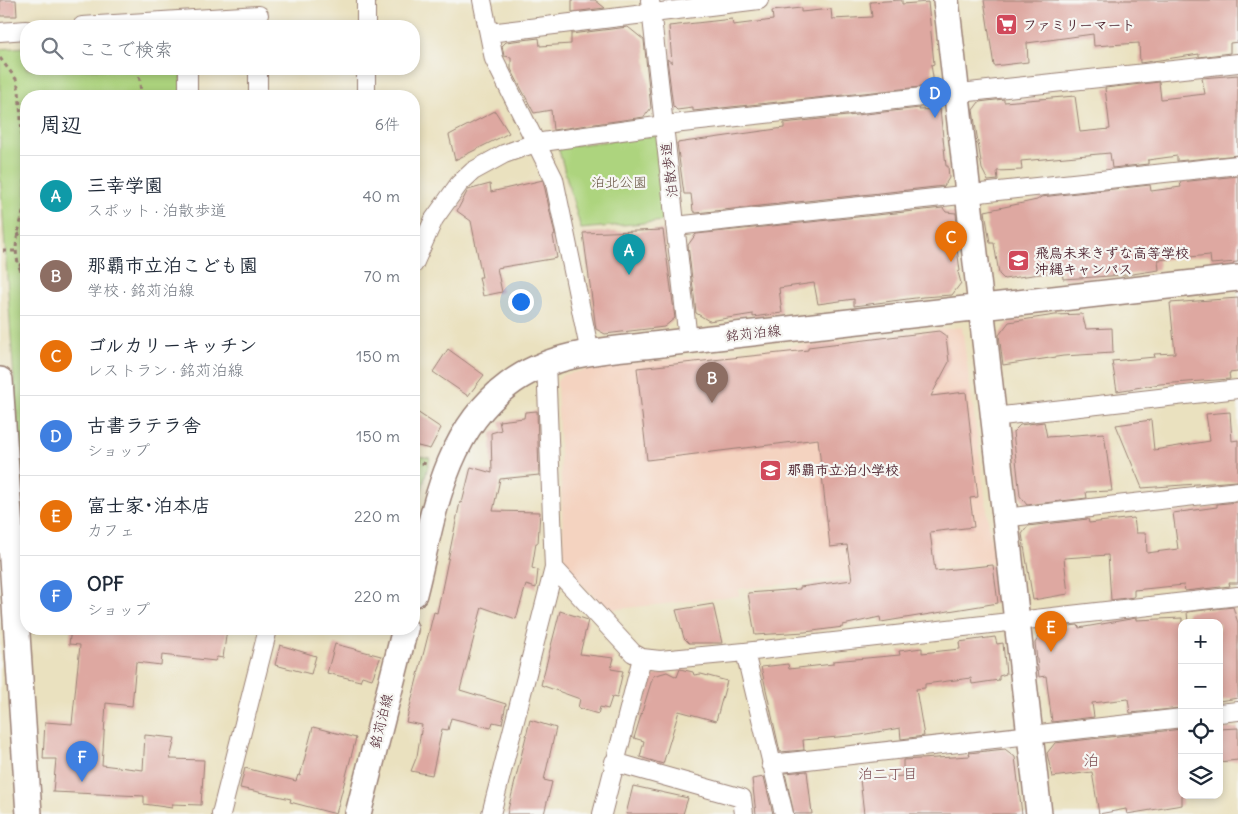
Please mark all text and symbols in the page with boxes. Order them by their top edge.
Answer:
supermarket icon: ファミリーマート [995,13,1019,37]
place label: ファミリーマート [1023,16,1136,34]
search box [20,20,420,75]
icon: search [38,34,66,62]
text: ここで検索 [78,37,173,61]
pin: D [919,77,951,118]
text: 周辺 [40,111,82,138]
text: 6件 [375,114,400,134]
street label: 泊散歩道 [657,141,681,199]
text: 三幸学園 [87,173,163,197]
park label: 泊北公園 [591,173,647,191]
text: A [51,186,61,206]
text: 40 m [362,186,400,206]
text: スポット · 泊散歩道 [87,200,226,220]
pin: C [935,221,967,262]
pin: A [613,234,645,275]
place label: 飛鳥未来きずな高等学校 沖縄キャンパス [1035,244,1189,278]
school or university icon: 飛鳥未来きずな高等学校 沖縄キャンパス [1007,249,1031,273]
text: 那覇市立泊こども園 [87,253,258,277]
text: B [51,266,61,286]
text: 70 m [364,266,400,286]
text: 学校 · 銘苅泊線 [87,280,194,300]
your location [508,289,534,315]
street label: 銘苅泊線 [724,321,782,345]
text: ゴルカリーキッチン [87,333,257,357]
text: C [51,346,61,366]
text: 150 m [356,346,400,366]
text: レストラン · 銘苅泊線 [87,360,243,380]
pin: B [696,362,728,403]
text: 古書ラテラ舎 [87,413,201,437]
text: D [50,426,62,446]
text: 150 m [356,426,400,446]
text: ショップ [87,440,150,460]
school or university icon: 那覇市立泊小学校 [759,458,783,482]
place label: 那覇市立泊小学校 [787,461,899,479]
text: 富士家･泊本店 [87,493,211,517]
text: E [51,506,61,526]
text: 220 m [354,506,400,526]
text: カフェ [87,520,135,540]
text: OPF [87,572,124,596]
text: F [51,586,61,606]
text: 220 m [354,586,400,606]
text: ショップ [87,599,150,619]
pin: E [1035,611,1067,652]
map controls [1178,619,1223,799]
button: + [1178,619,1223,664]
button: − [1178,664,1223,709]
street label: 銘苅泊線 [365,692,397,750]
button: locate [1178,709,1223,754]
pin: F [66,741,98,782]
district label: 泊 [1083,750,1099,770]
button: layers [1178,754,1223,799]
district label: 泊二丁目 [858,764,918,783]

